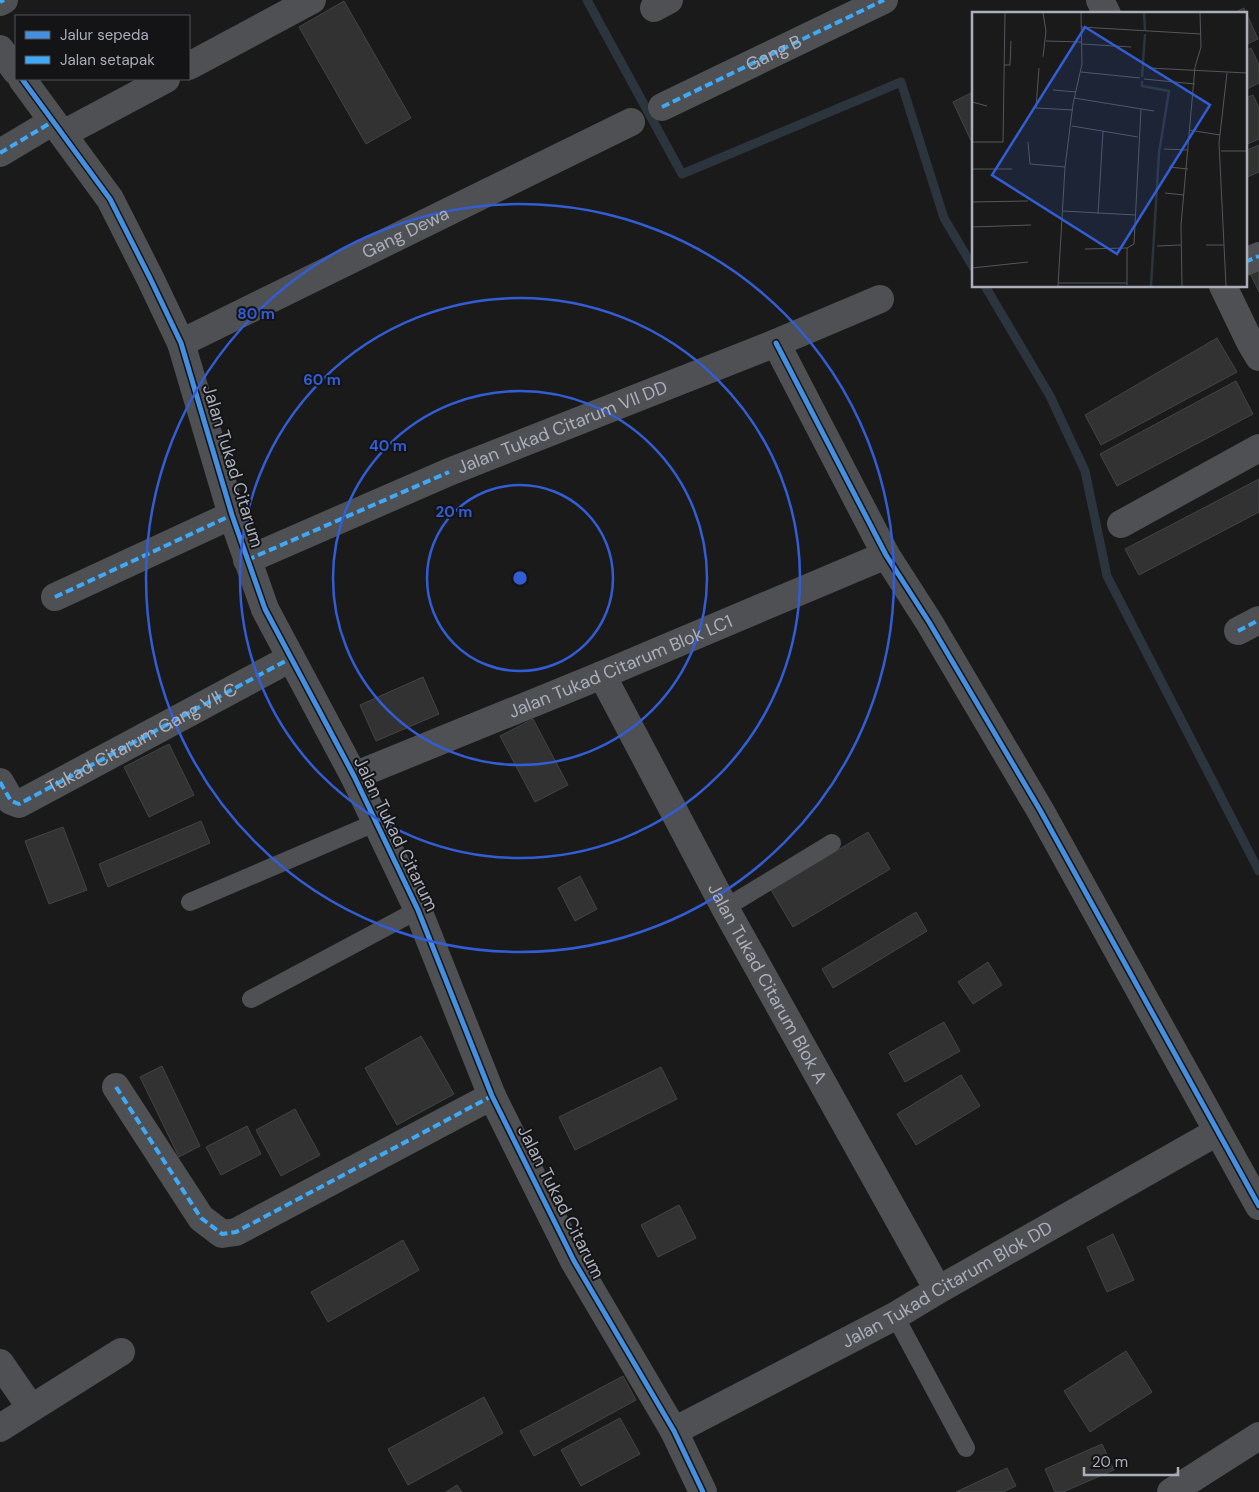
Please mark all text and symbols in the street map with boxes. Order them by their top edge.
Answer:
inset map [972,12,1246,288]
legend [15,15,190,80]
text: Jalur sepeda [60,25,149,45]
street label: Gang B [742,29,806,77]
text: Jalan setapak [60,50,155,70]
street label: Gang Dewa [358,201,453,264]
text: 80 m [237,304,275,324]
text: 60 m [303,370,341,390]
street label: Jalan Tukad Citarum VII DD [453,375,671,480]
street label: Jalan Tukad Citarum [197,382,269,550]
text: 40 m [369,436,407,456]
text: 20 m [436,502,472,522]
centre of rings [511,569,529,587]
street label: Jalan Tukad Citarum Blok LC1 [505,609,736,724]
street label: Tukad Citarum Gang VII C [42,677,242,799]
street label: Jalan Tukad Citarum [348,753,444,915]
street label: Jalan Tukad Citarum Blok A [702,879,833,1088]
street label: Jalan Tukad Citarum [512,1121,610,1283]
street label: Jalan Tukad Citarum Blok DD [838,1216,1057,1354]
scale bar [1084,1444,1178,1476]
text: 20 m [1092,1452,1128,1472]

